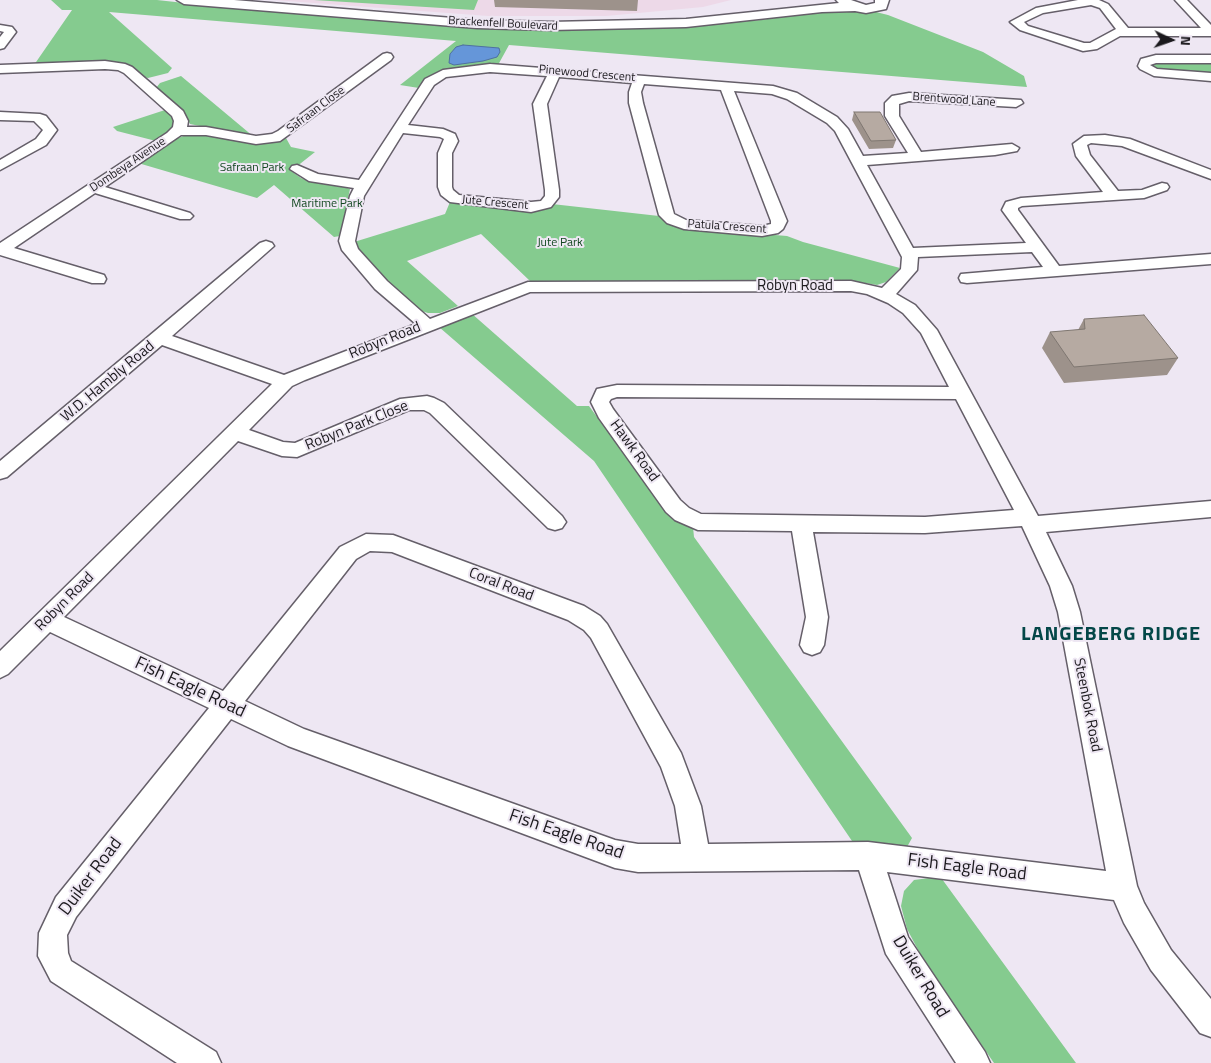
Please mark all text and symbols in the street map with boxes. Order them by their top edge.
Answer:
street label: Brackenfell Boulevard [448,14,558,34]
north arrow [1146,15,1196,65]
text: N [1176,35,1197,46]
street label: Pinewood Crescent [538,63,636,85]
street label: Safraan Close [284,83,348,137]
street label: Brentwood Lane [912,90,996,110]
street label: Dombeya Avenue [87,134,169,196]
park label: Safraan Park [220,161,284,175]
street label: Jute Crescent [461,193,529,213]
park label: Maritime Park [291,197,363,211]
street label: Patula Crescent [687,217,767,237]
park label: Jute Park [537,236,583,250]
street label: Robyn Road [757,277,833,295]
street label: Robyn Road [346,318,424,364]
street label: W.D. Hambly Road [58,338,158,426]
street label: Robyn Park Close [303,397,411,455]
street label: Hawk Road [606,417,662,485]
street label: Coral Road [466,564,536,606]
street label: Robyn Road [32,569,98,635]
district label: LANGEBERG RIDGE [1019,623,1203,647]
street label: Fish Eagle Road [131,653,249,723]
street label: Steenbok Road [1069,657,1105,753]
street label: Fish Eagle Road [506,805,626,865]
street label: Duiker Road [55,834,127,920]
street label: Fish Eagle Road [906,850,1028,886]
street label: Duiker Road [887,932,953,1022]

